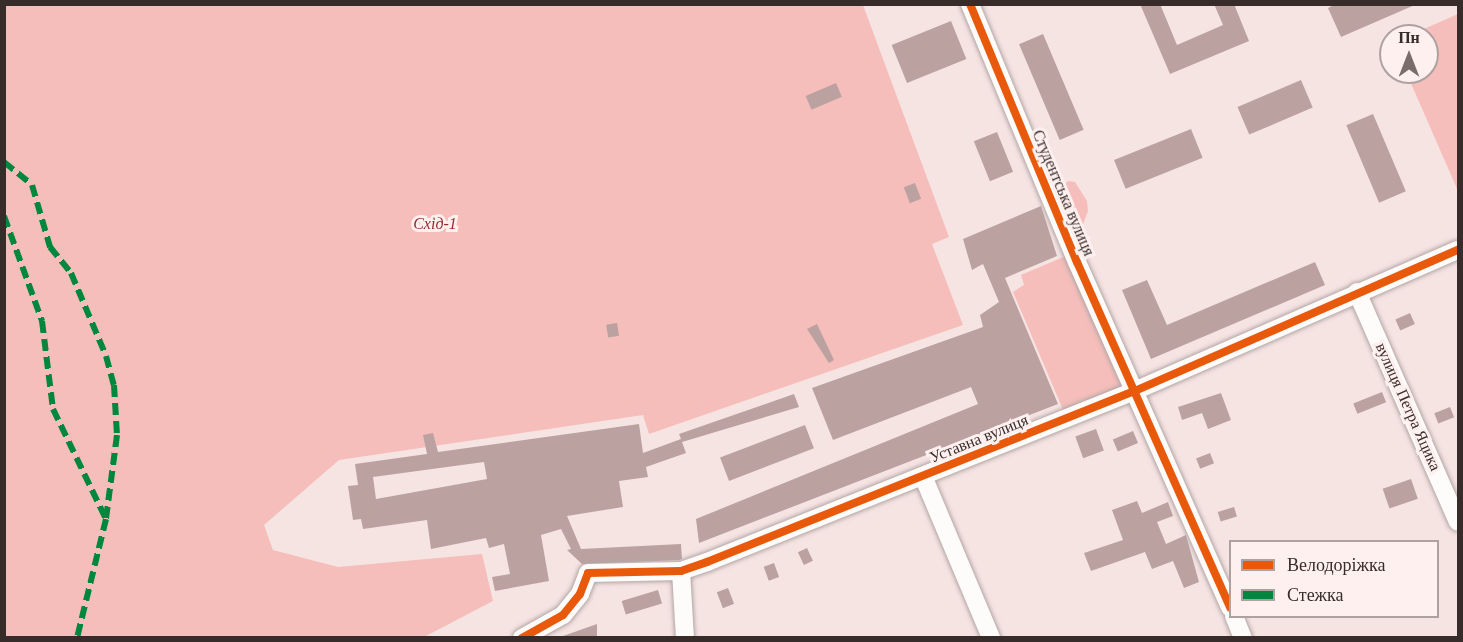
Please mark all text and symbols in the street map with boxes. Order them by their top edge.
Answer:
north arrow [1379,24,1439,84]
text: Пн [1398,29,1420,46]
street label: Студентська вулиця [1028,127,1098,259]
park label: Схід-1 [413,214,457,234]
street label: вулиця Петра Яцика [1371,340,1445,474]
street label: Уставна вулиця [927,410,1031,468]
legend [1229,540,1439,618]
text: Велодоріжка [1287,555,1386,575]
text: Стежка [1287,585,1344,605]

